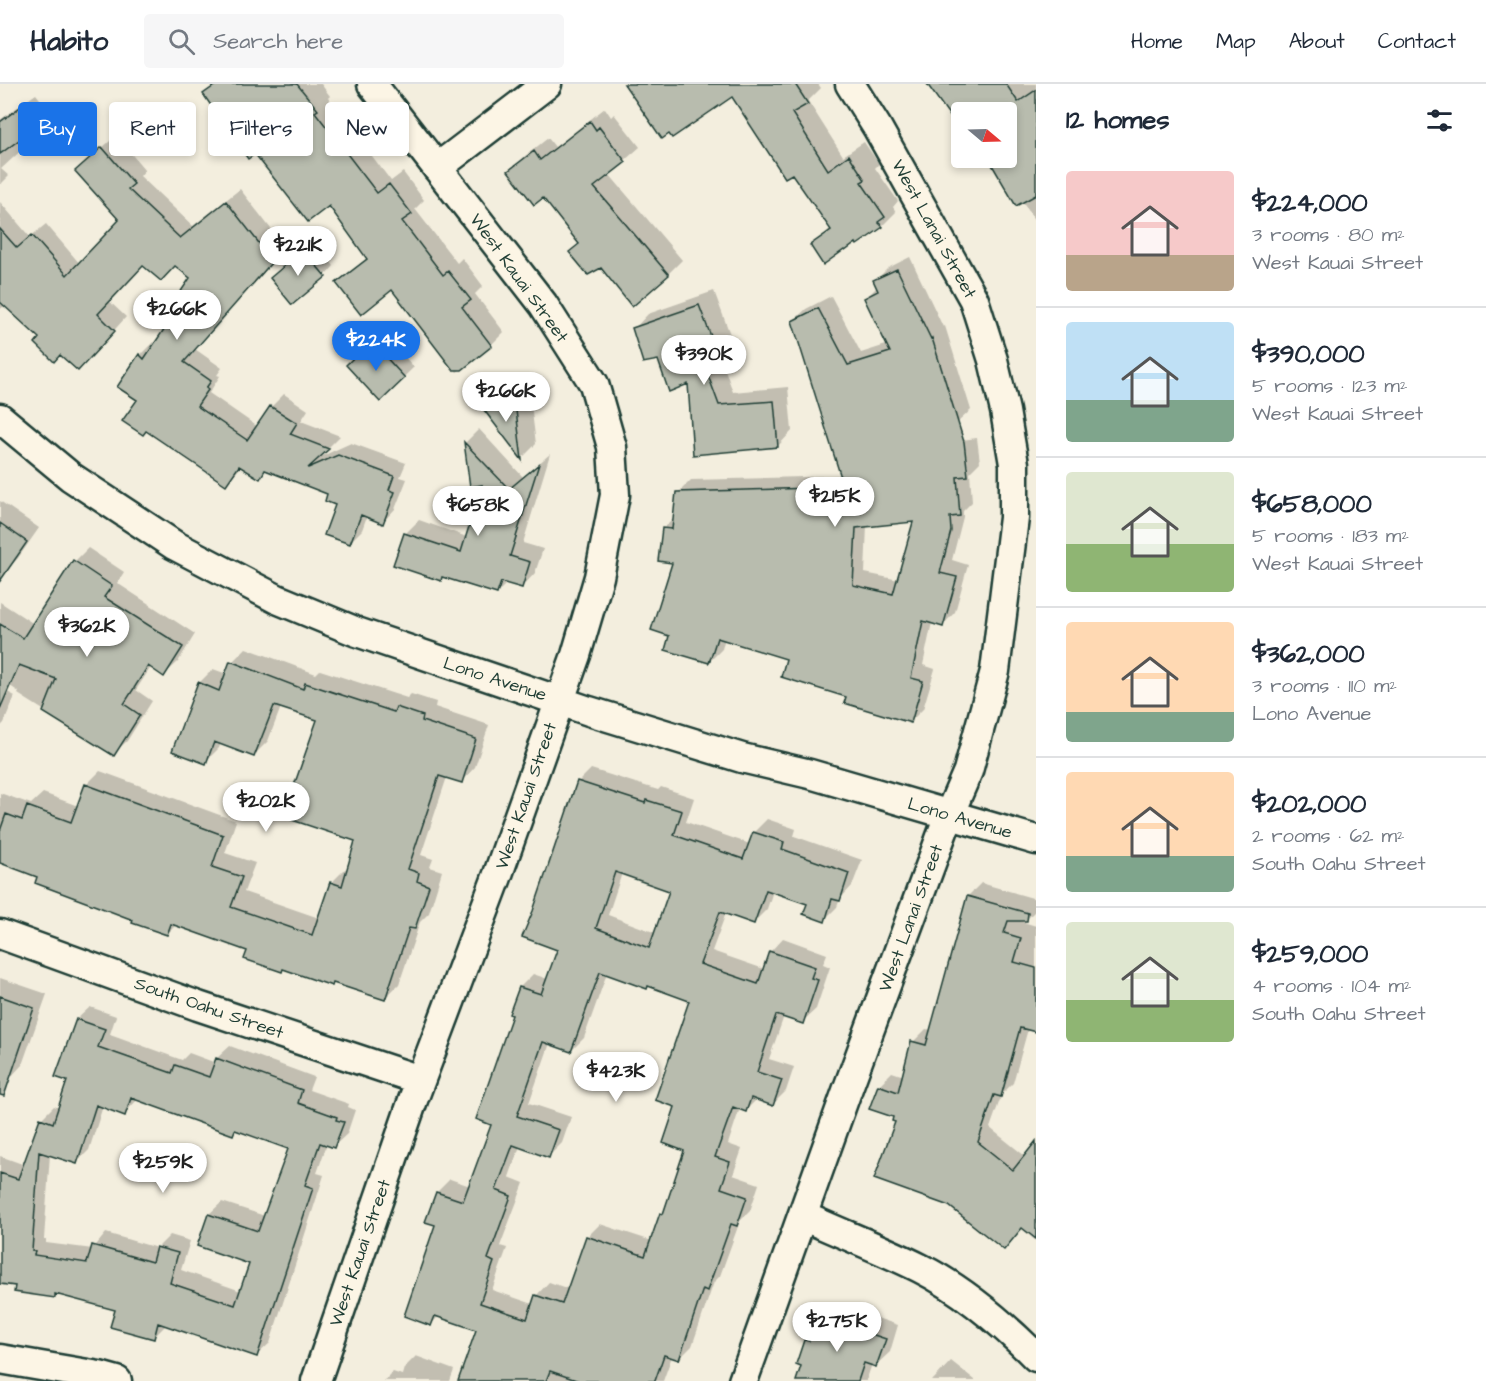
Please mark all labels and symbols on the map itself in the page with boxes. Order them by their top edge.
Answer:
north arrow [951,102,1017,168]
street label: West Lanai Street [885,155,983,304]
street label: West Kauai Street [464,208,575,348]
pin: $221K [256,226,340,277]
pin: $266K [135,290,219,341]
pin: $224K [334,321,418,372]
pin: $390K [662,335,746,386]
pin: $266K [464,372,548,423]
pin: $215K [793,477,877,528]
pin: $658K [436,486,520,537]
pin: $362K [45,607,129,658]
street label: Lono Avenue [440,651,550,708]
street label: West Kauai Street [489,718,563,873]
pin: $202K [224,782,308,833]
street label: Lono Avenue [905,791,1015,845]
street label: West Lanai Street [873,840,950,995]
street label: South Oahu Street [131,971,288,1045]
pin: $423K [574,1052,658,1103]
pin: $259K [121,1143,205,1194]
street label: West Kauai Street [323,1175,397,1330]
pin: $275K [795,1302,879,1353]

